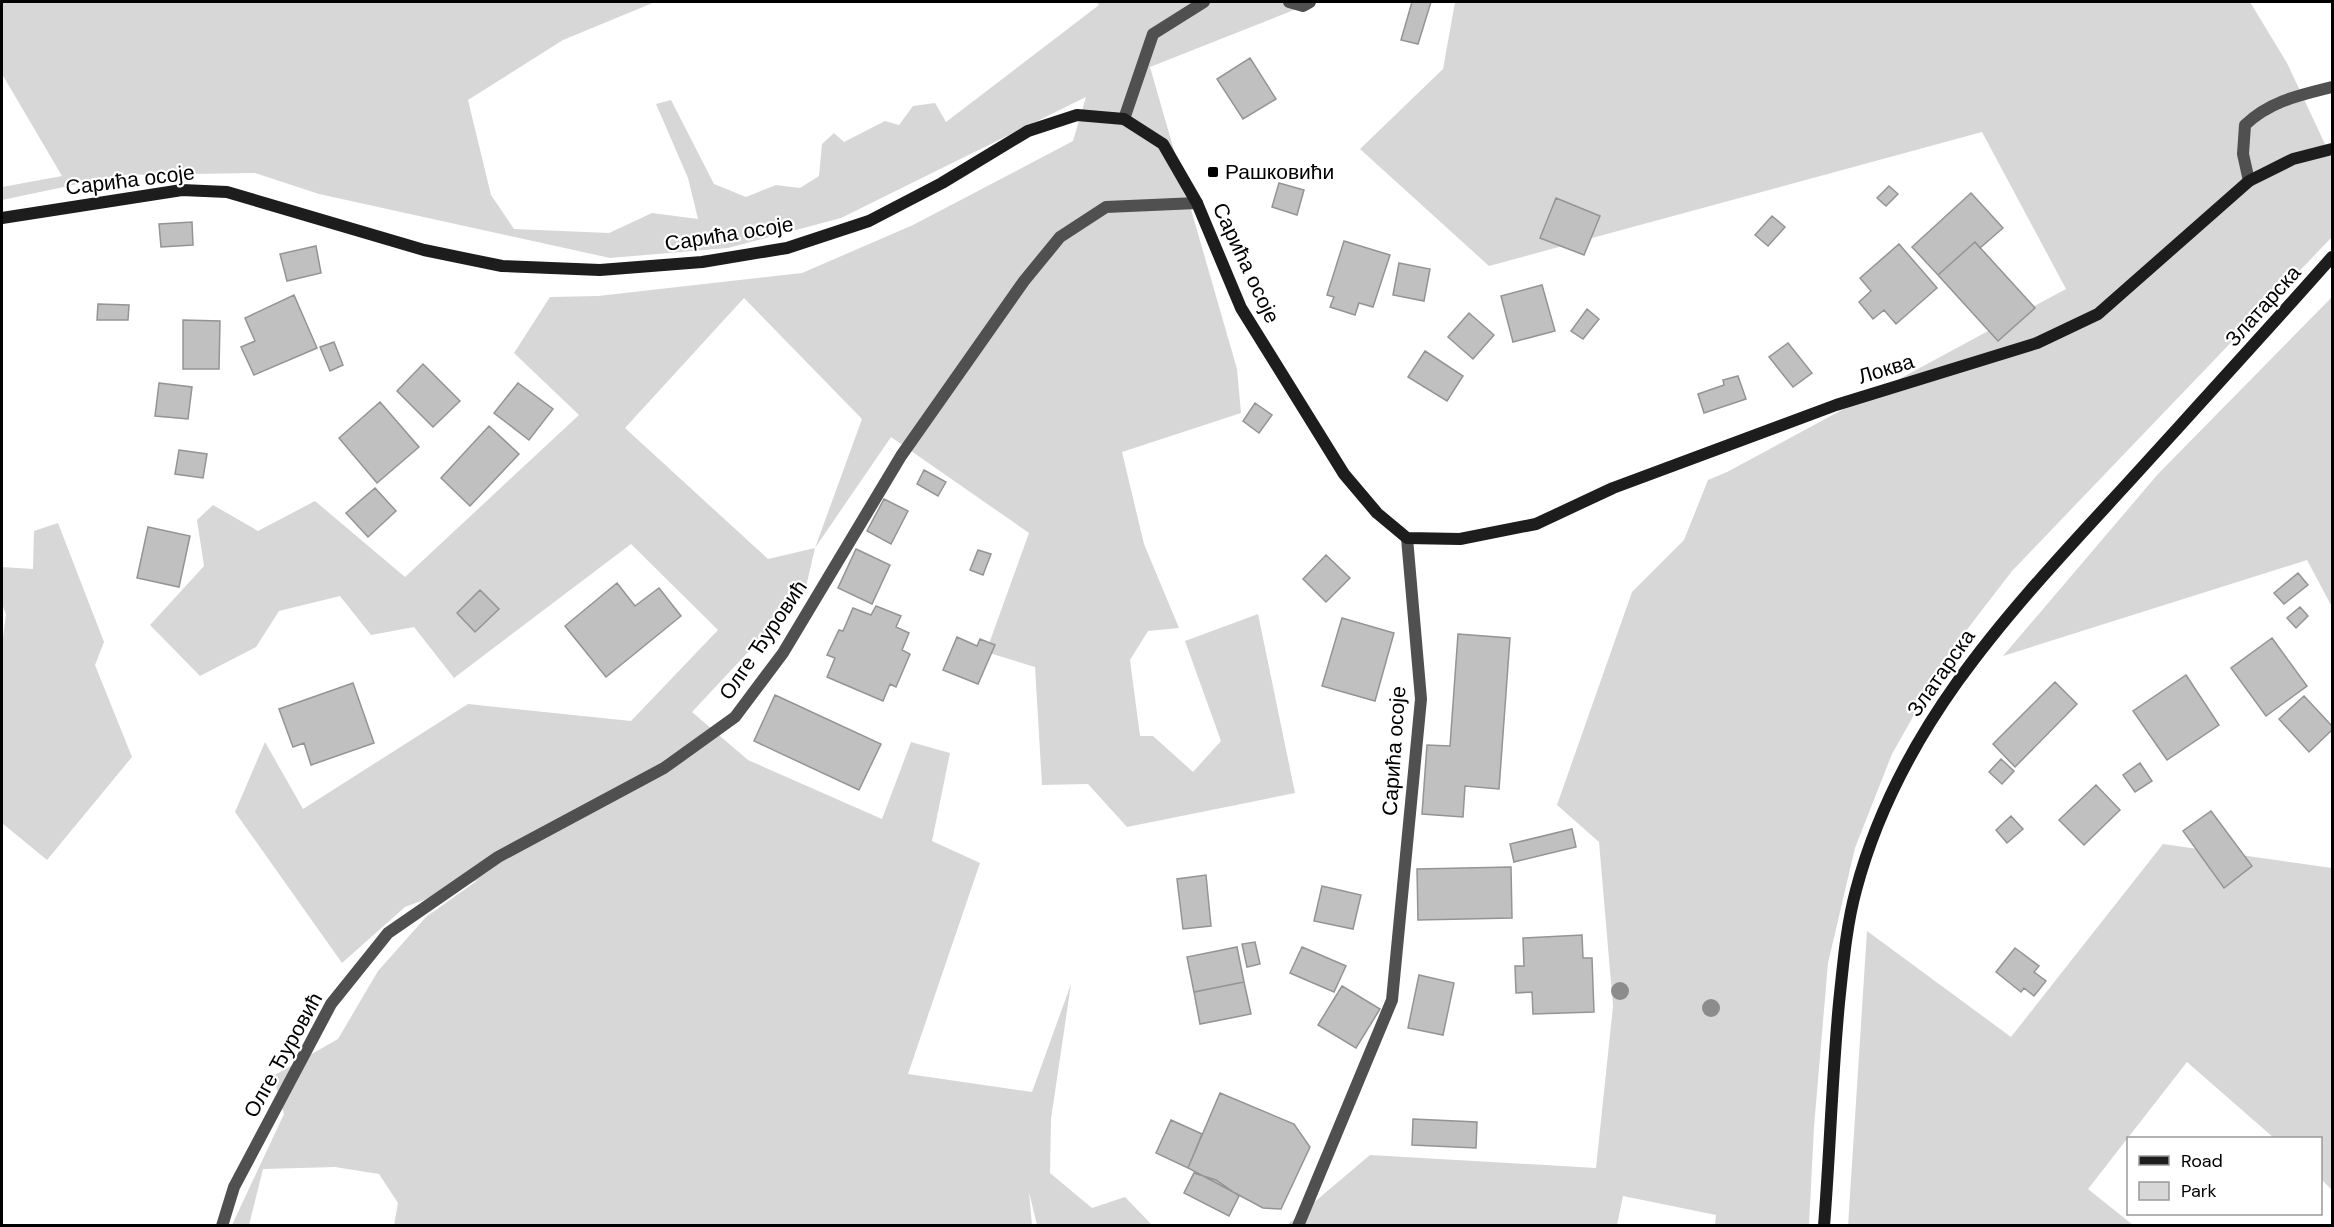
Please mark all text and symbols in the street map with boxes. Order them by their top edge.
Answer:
street label: Сарића осоје [64,158,196,202]
place label: Рашковићи [1225,158,1334,186]
marker: Рашковићи [1206,165,1220,179]
street label: Сарића осоје [1206,198,1286,328]
street label: Сарића осоје [663,210,795,258]
street label: Златарска [2219,259,2307,353]
street label: Локва [1855,347,1918,391]
street label: Олге Ђуровић [712,574,814,706]
street label: Златарска [1901,623,1982,722]
street label: Сарића осоје [1376,685,1412,817]
street label: Олге Ђуровић [237,987,329,1123]
legend [2127,1137,2322,1215]
text: Road [2181,1149,2223,1173]
text: Park [2181,1179,2217,1203]

